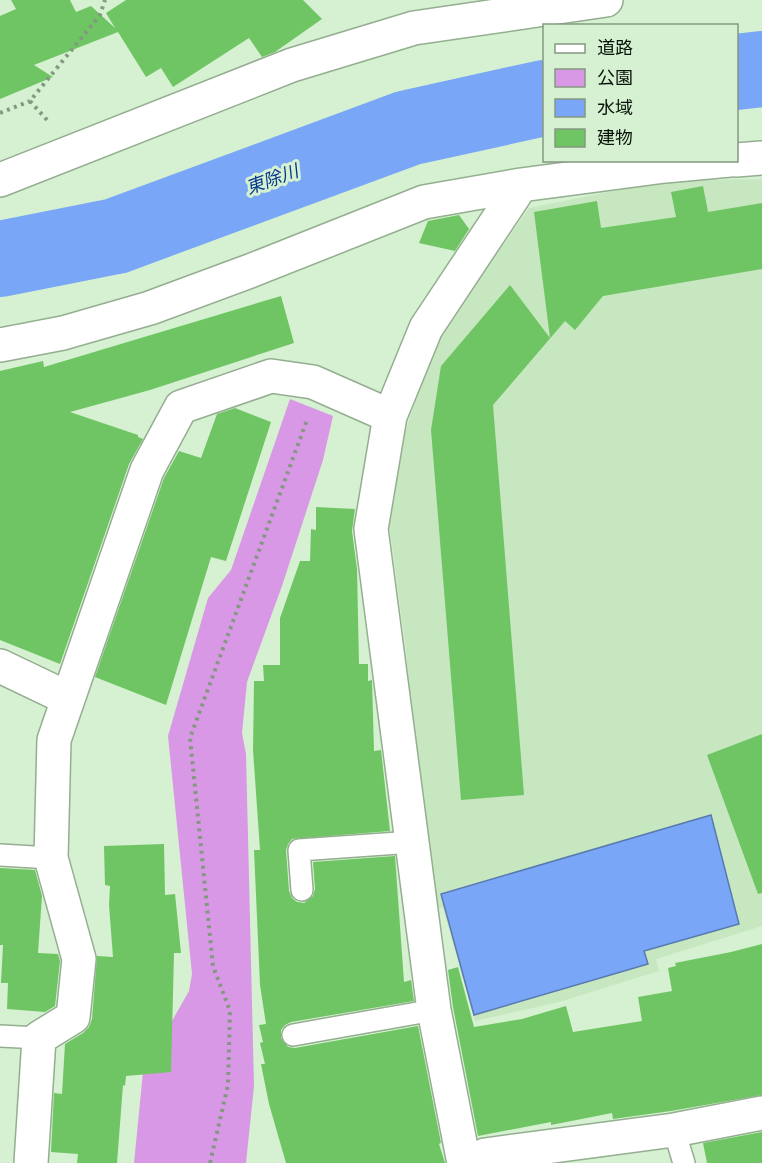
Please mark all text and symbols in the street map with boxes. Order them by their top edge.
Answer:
legend [543,24,738,162]
text: 道路 [597,37,633,58]
text: 公園 [597,67,633,88]
text: 水域 [597,97,633,118]
text: 建物 [597,127,633,148]
water label: 東除川 [243,159,303,198]

